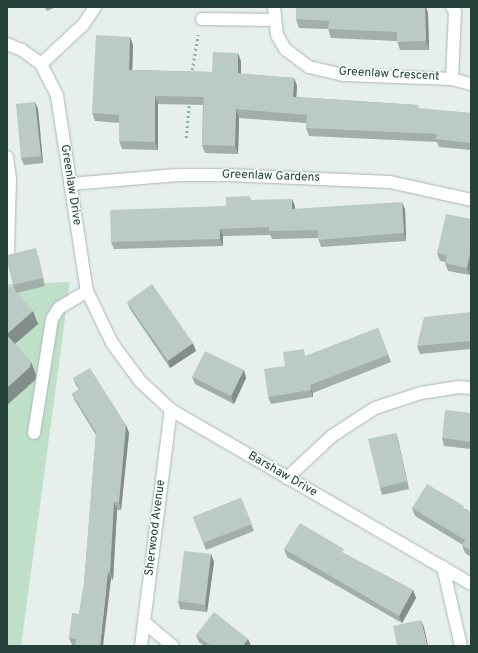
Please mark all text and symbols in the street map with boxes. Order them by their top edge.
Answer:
street label: Greenlaw Crescent [338,65,440,85]
street label: Greenlaw Drive [56,143,84,227]
street label: Greenlaw Gardens [222,168,320,186]
street label: Barshaw Drive [245,449,319,501]
street label: Sherwood Avenue [143,479,169,577]

